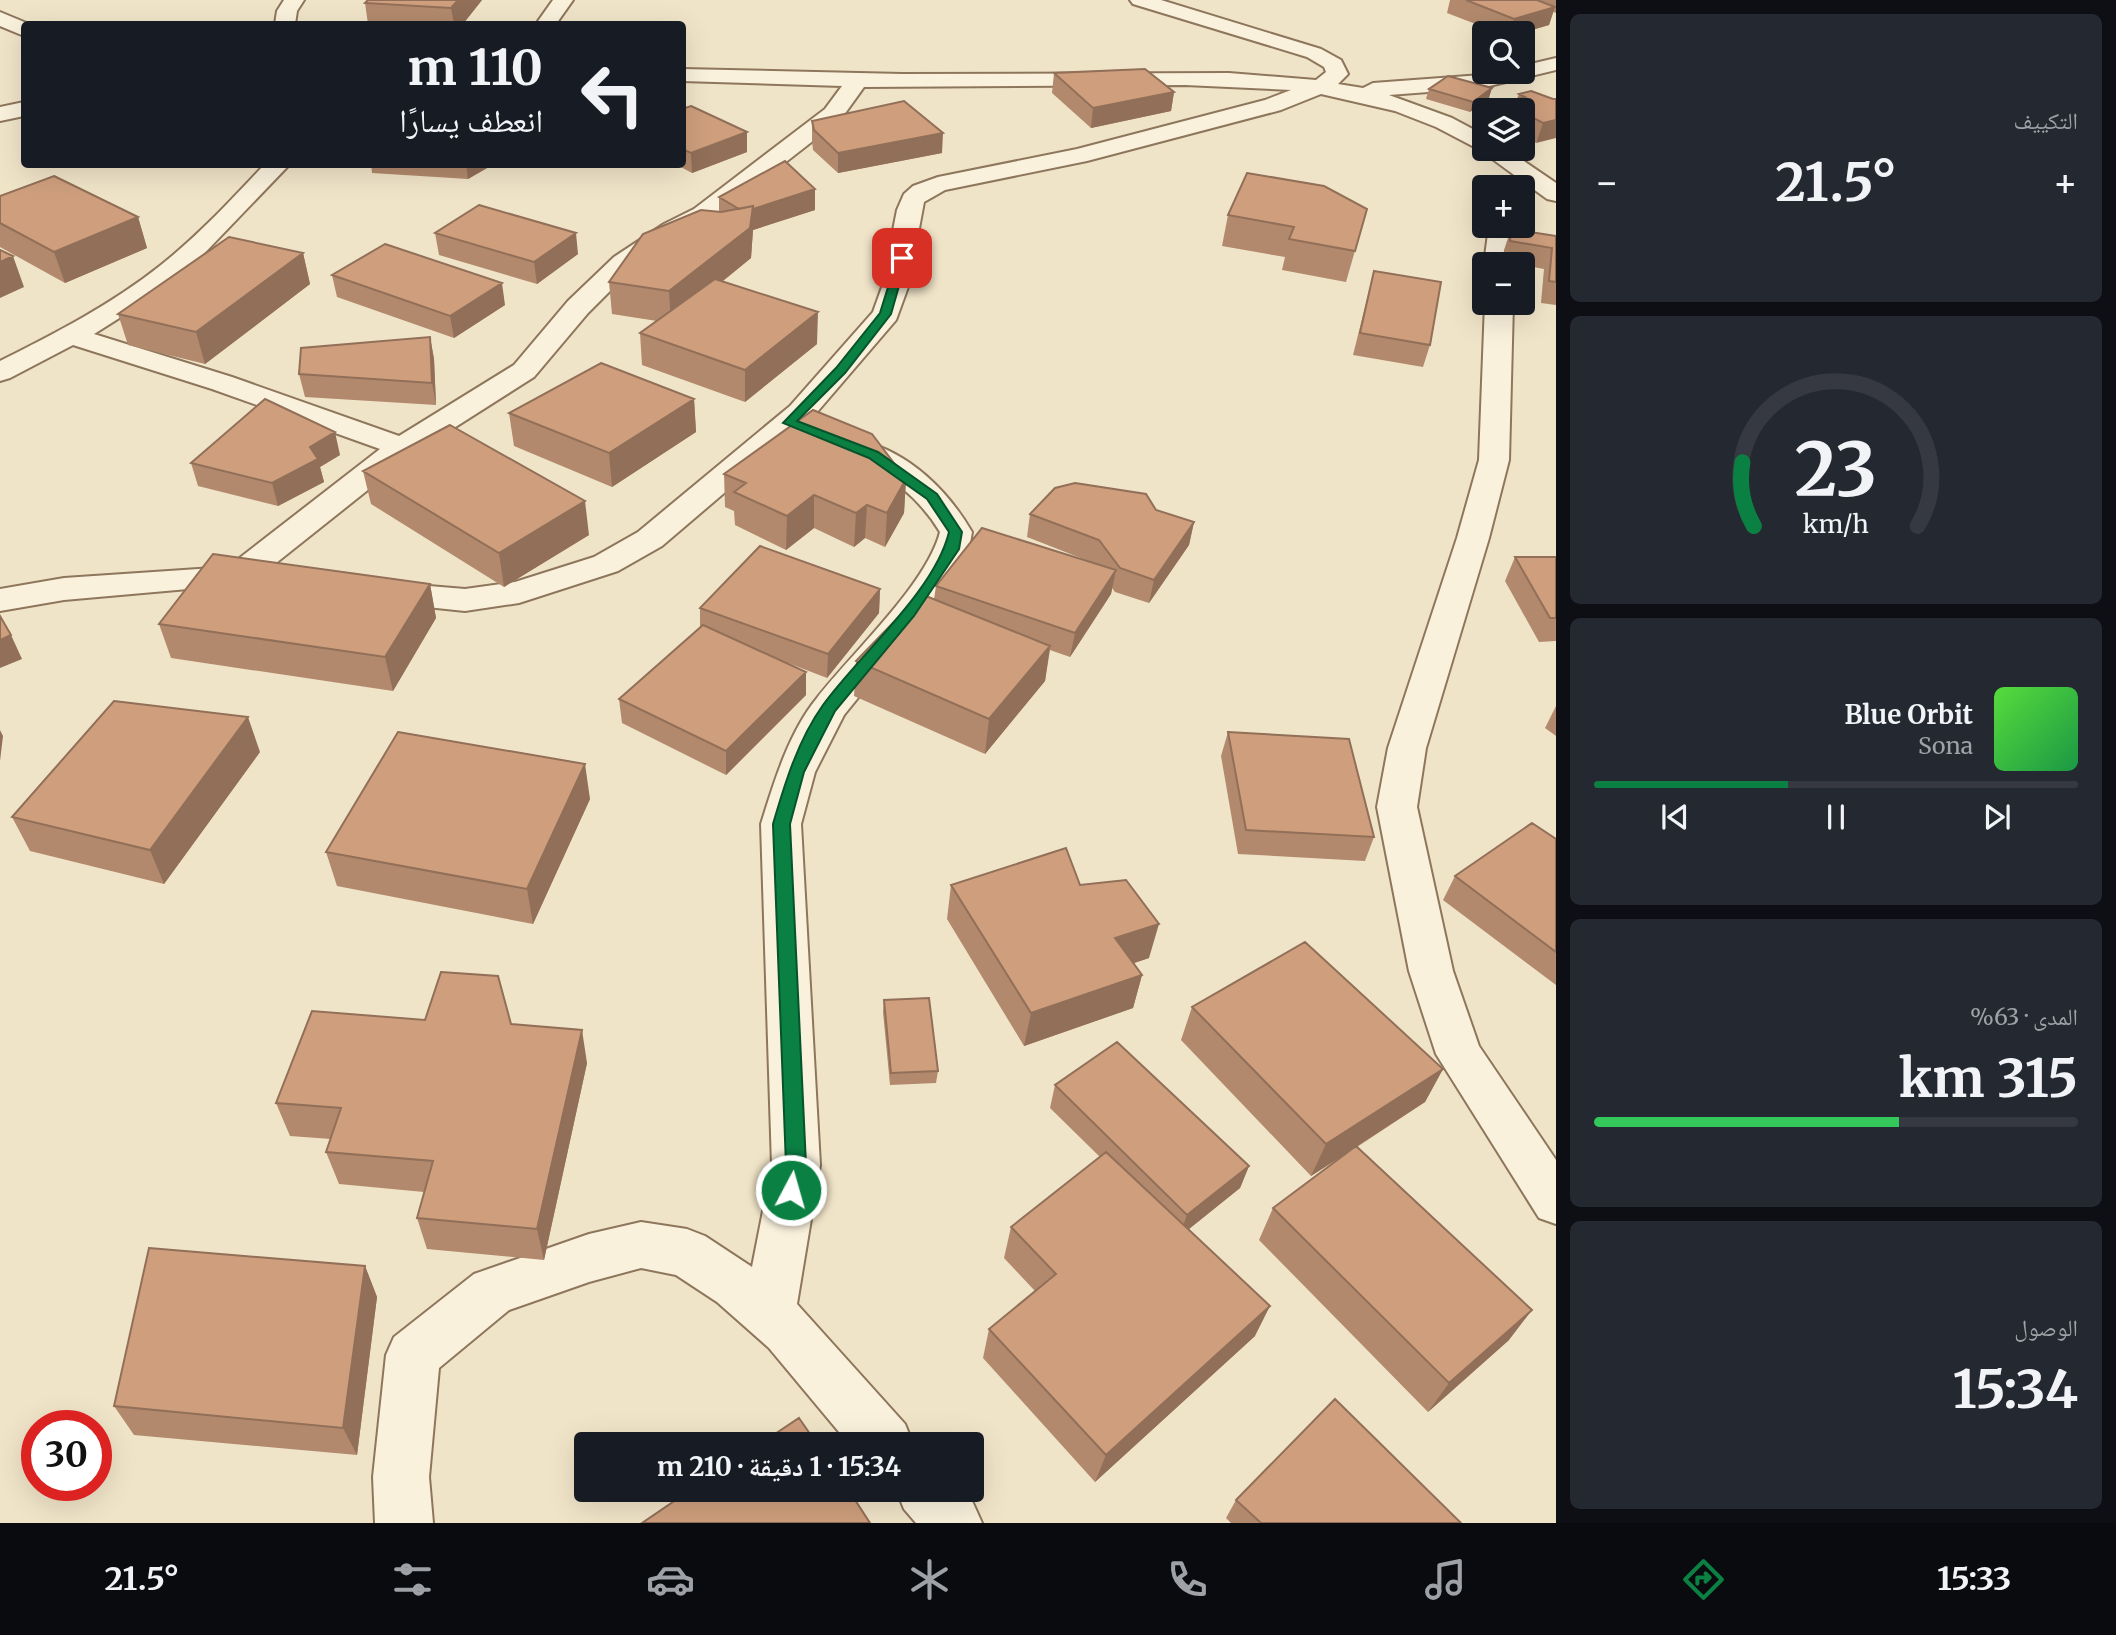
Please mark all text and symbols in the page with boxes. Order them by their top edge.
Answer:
map controls [1472,21,1535,315]
button: search [1472,21,1535,84]
text: 110 m [408,37,543,98]
icon: left [567,49,658,140]
button: layers [1472,98,1535,161]
text: انعطف يسارًا [399,101,543,141]
text: التكييف [2013,106,2078,135]
text: 21.5° [1775,150,1897,215]
text: − [1594,159,1619,206]
text: + [2053,159,2078,206]
button: + [1472,175,1535,238]
pin [872,228,932,288]
icon: arrive [883,239,921,277]
button: − [1472,252,1535,315]
text: 23 [1795,424,1877,516]
text: km/h [1803,507,1869,539]
text: Blue Orbit [1844,698,1973,731]
text: Sona [1918,731,1973,760]
icon: previous [1656,798,1694,836]
icon: pause [1817,798,1855,836]
icon: next [1978,798,2016,836]
text: المدى · 63% [1970,1002,2078,1031]
text: 315 km [1899,1046,2078,1111]
position arrow [754,1153,828,1227]
text: الوصول [2014,1313,2078,1342]
text: 15:34 [1952,1357,2078,1422]
speed limit sign: 30 [21,1410,112,1501]
text: 15:34 · 1 دقيقة · 210 m [657,1450,901,1483]
icon: filters [388,1555,437,1604]
icon: car [646,1555,695,1604]
icon: climate [905,1555,954,1604]
icon: phone [1163,1555,1212,1604]
icon: music [1421,1555,1470,1604]
icon: directions [1679,1555,1728,1604]
text: 21.5° [105,1559,179,1599]
text: 15:33 [1937,1559,2011,1599]

